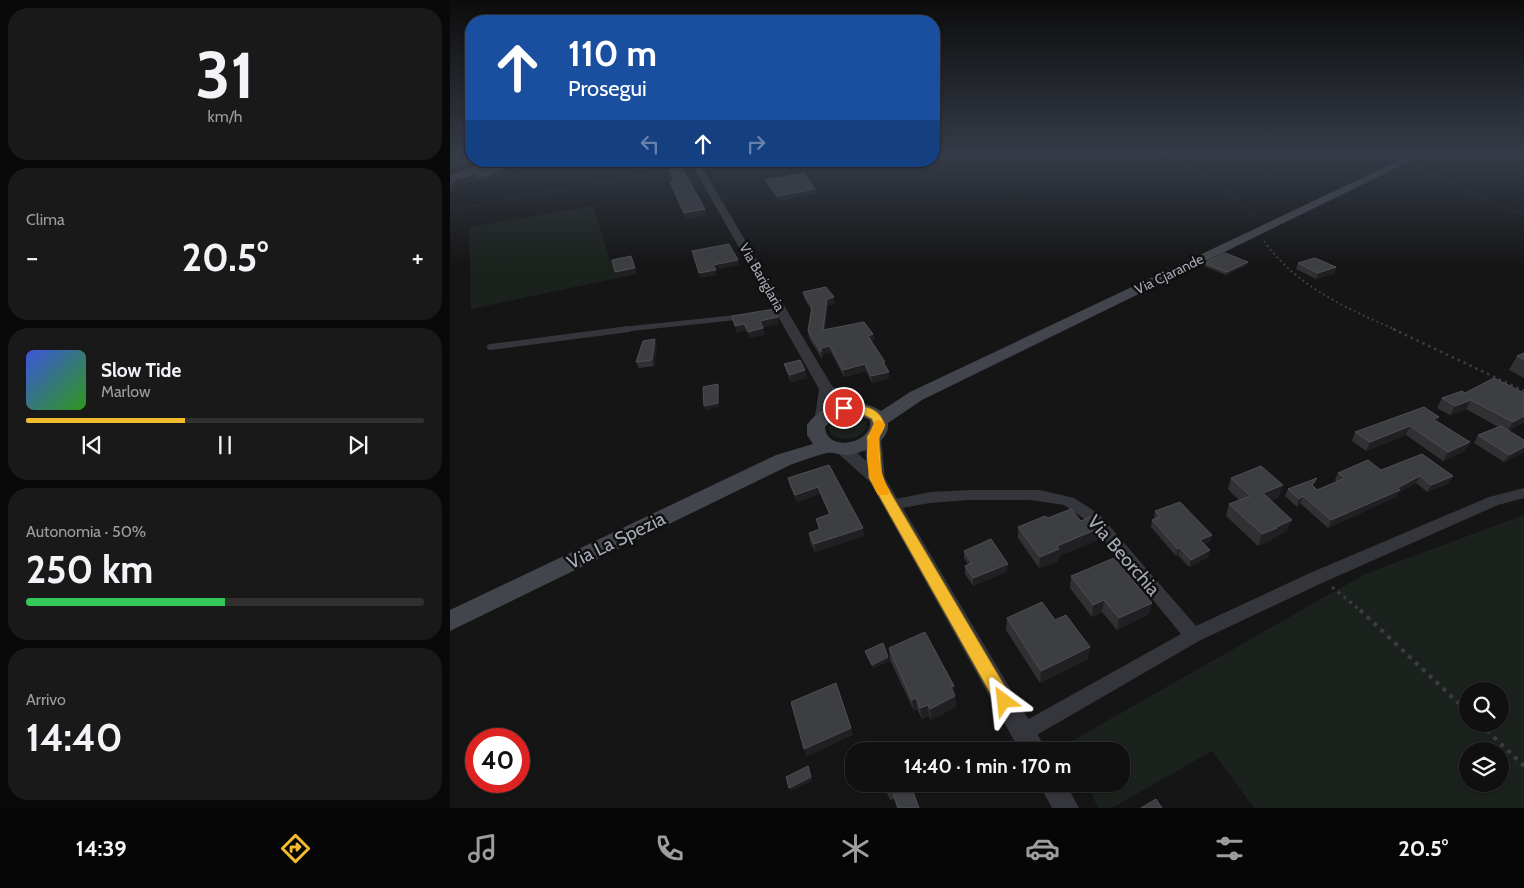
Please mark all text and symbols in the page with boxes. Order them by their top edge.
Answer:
text: 110 m [568,32,657,75]
text: 31 [195,35,255,114]
icon: ahead [485,35,550,100]
text: Prosegui [568,75,647,102]
text: km/h [207,107,243,126]
icon: left [636,130,664,158]
icon: ahead [689,130,717,158]
icon: right [742,130,770,158]
text: Clima [26,210,65,229]
text: 20.5° [182,234,268,281]
text: − [26,240,38,274]
text: + [412,240,424,274]
street label: Via Bariglaria [735,240,789,314]
street label: Via Cjarande [1132,250,1206,298]
text: Slow Tide [101,359,181,382]
text: Marlow [101,382,151,401]
pin [823,387,865,429]
icon: arrive [830,394,858,422]
icon: previous [78,431,106,459]
icon: pause [211,431,239,459]
icon: next [344,431,372,459]
street label: Via La Spezia [563,507,669,574]
street label: Via Beorchia [1082,510,1165,600]
text: Autonomia · 50% [26,522,146,541]
text: 250 km [26,546,153,593]
position arrow [977,674,1029,726]
map controls [1459,682,1509,792]
button: search [1459,682,1509,732]
text: Arrivo [26,690,66,709]
text: 14:40 [26,714,122,761]
speed limit sign: 40 [465,728,530,793]
button: layers [1459,742,1509,792]
text: 14:40 · 1 min · 170 m [904,755,1071,778]
icon: directions [278,831,313,866]
icon: music [465,831,500,866]
icon: phone [652,831,687,866]
icon: climate [838,831,873,866]
icon: car [1025,831,1060,866]
icon: filters [1212,831,1247,866]
text: 14:39 [76,835,127,862]
text: 20.5° [1398,835,1448,862]

